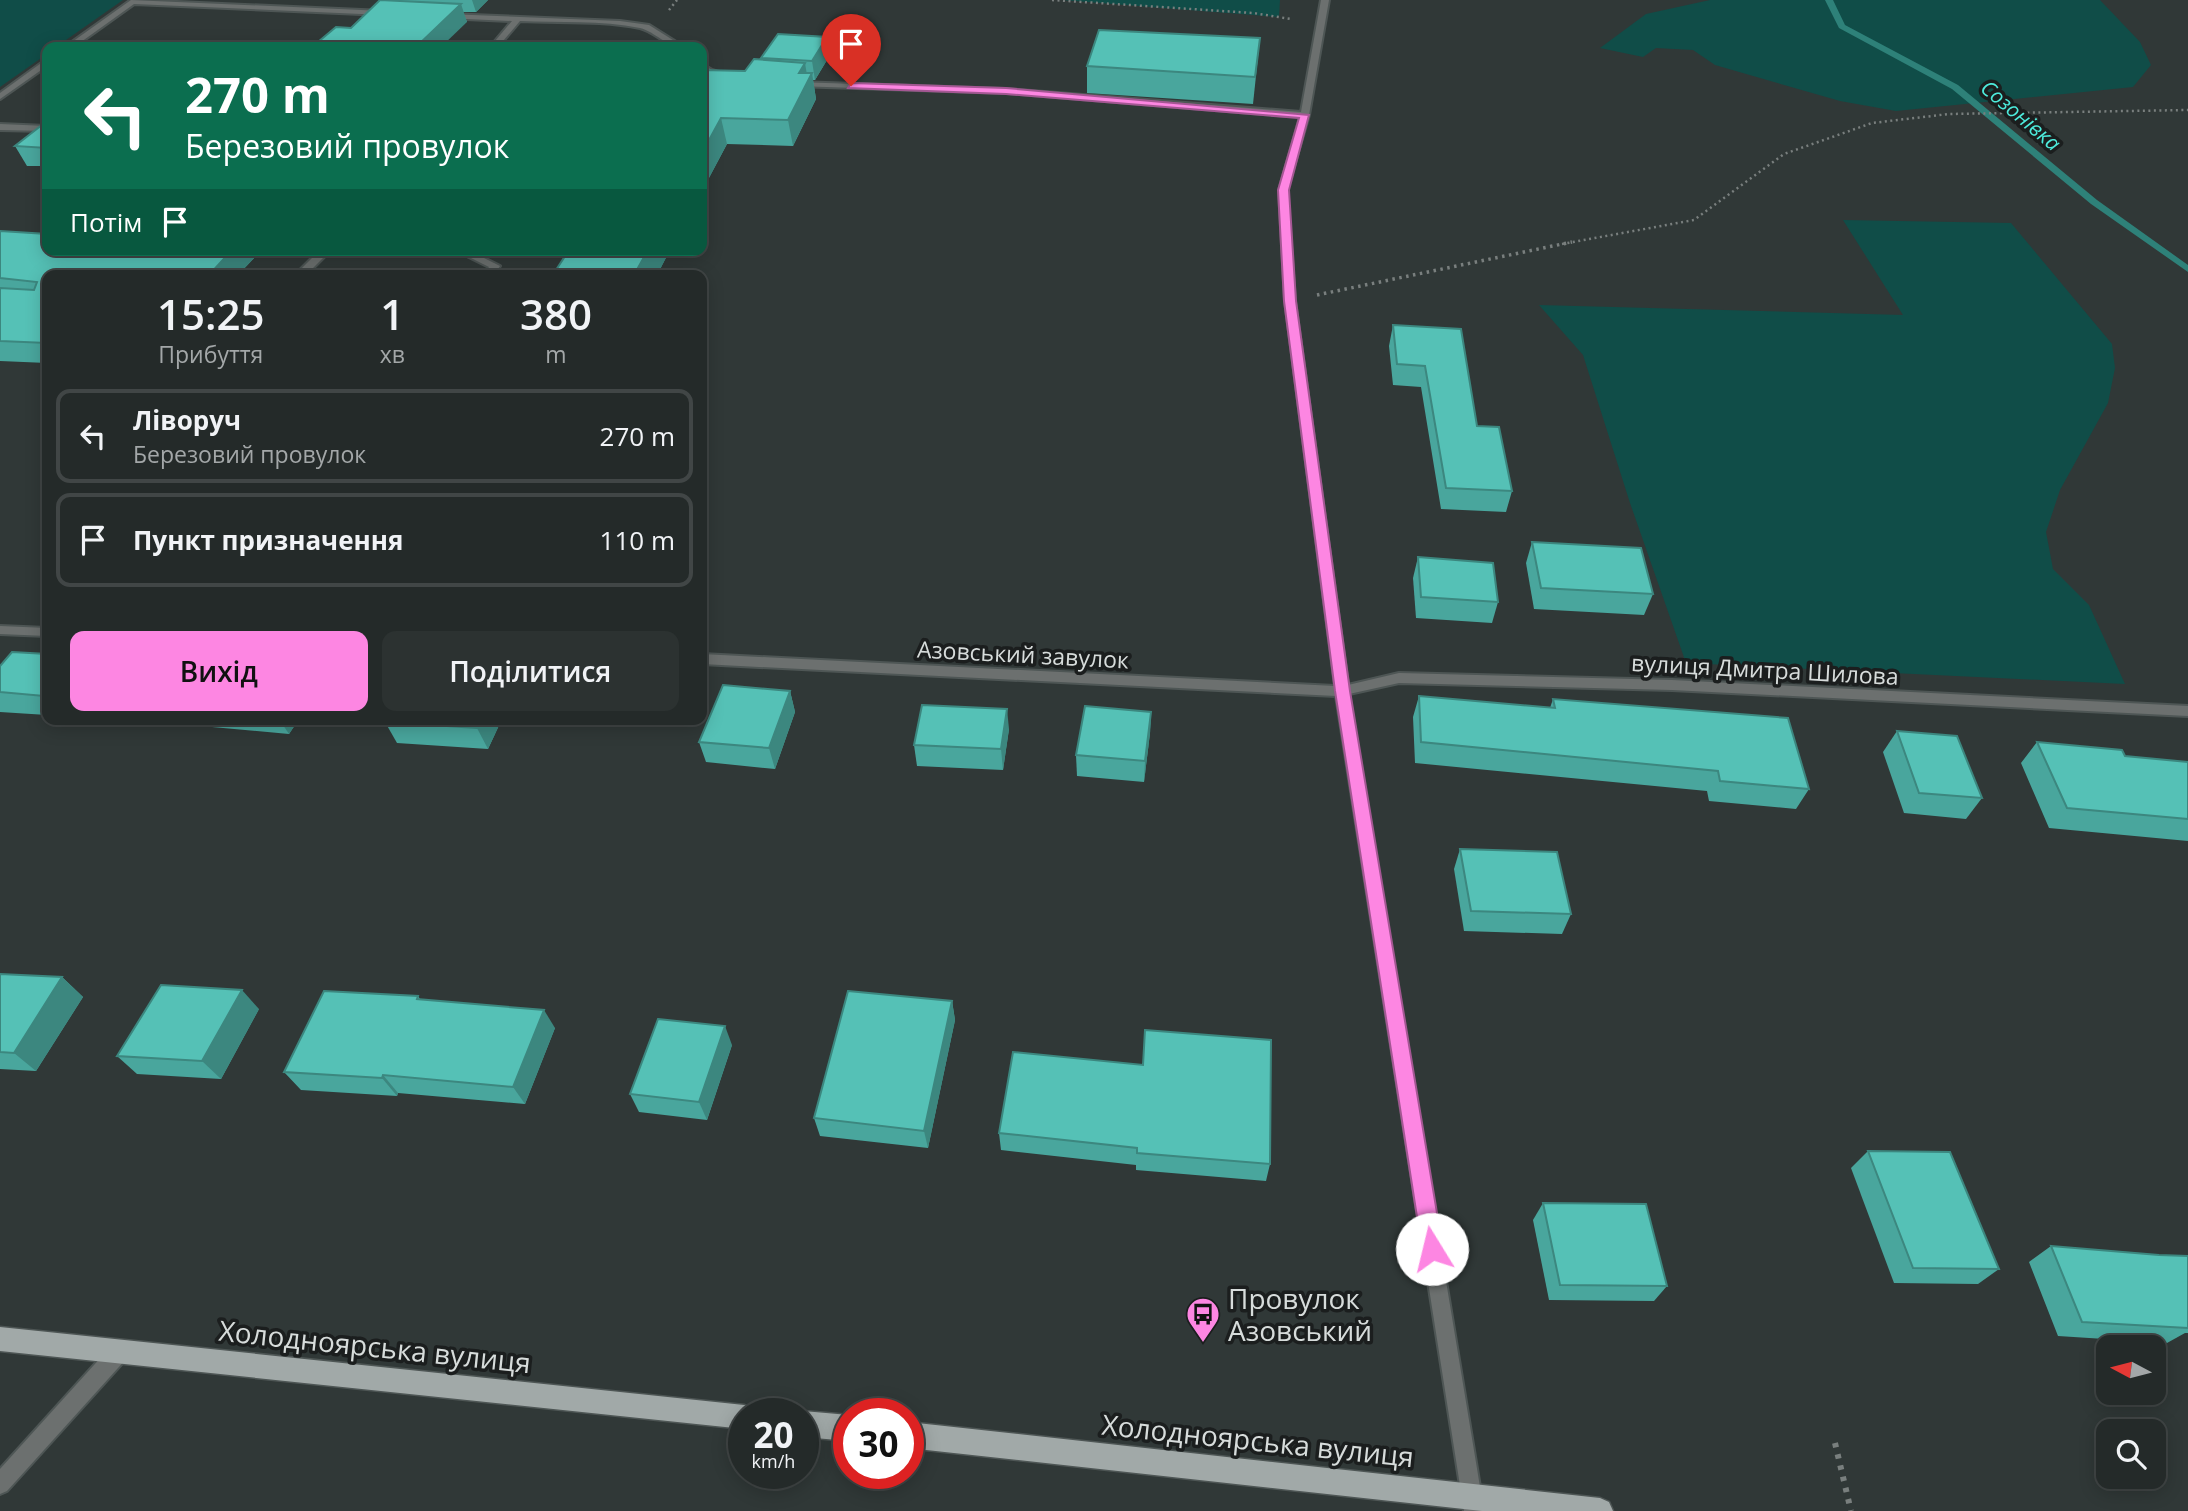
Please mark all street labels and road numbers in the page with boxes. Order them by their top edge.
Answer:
street label: Азовський завулок [916,632,1130,676]
street label: вулиця Дмитра Шилова [1630,646,1900,692]
street label: Холодноярська вулиця [217,1311,533,1381]
street label: Холодноярська вулиця [1100,1405,1416,1475]

